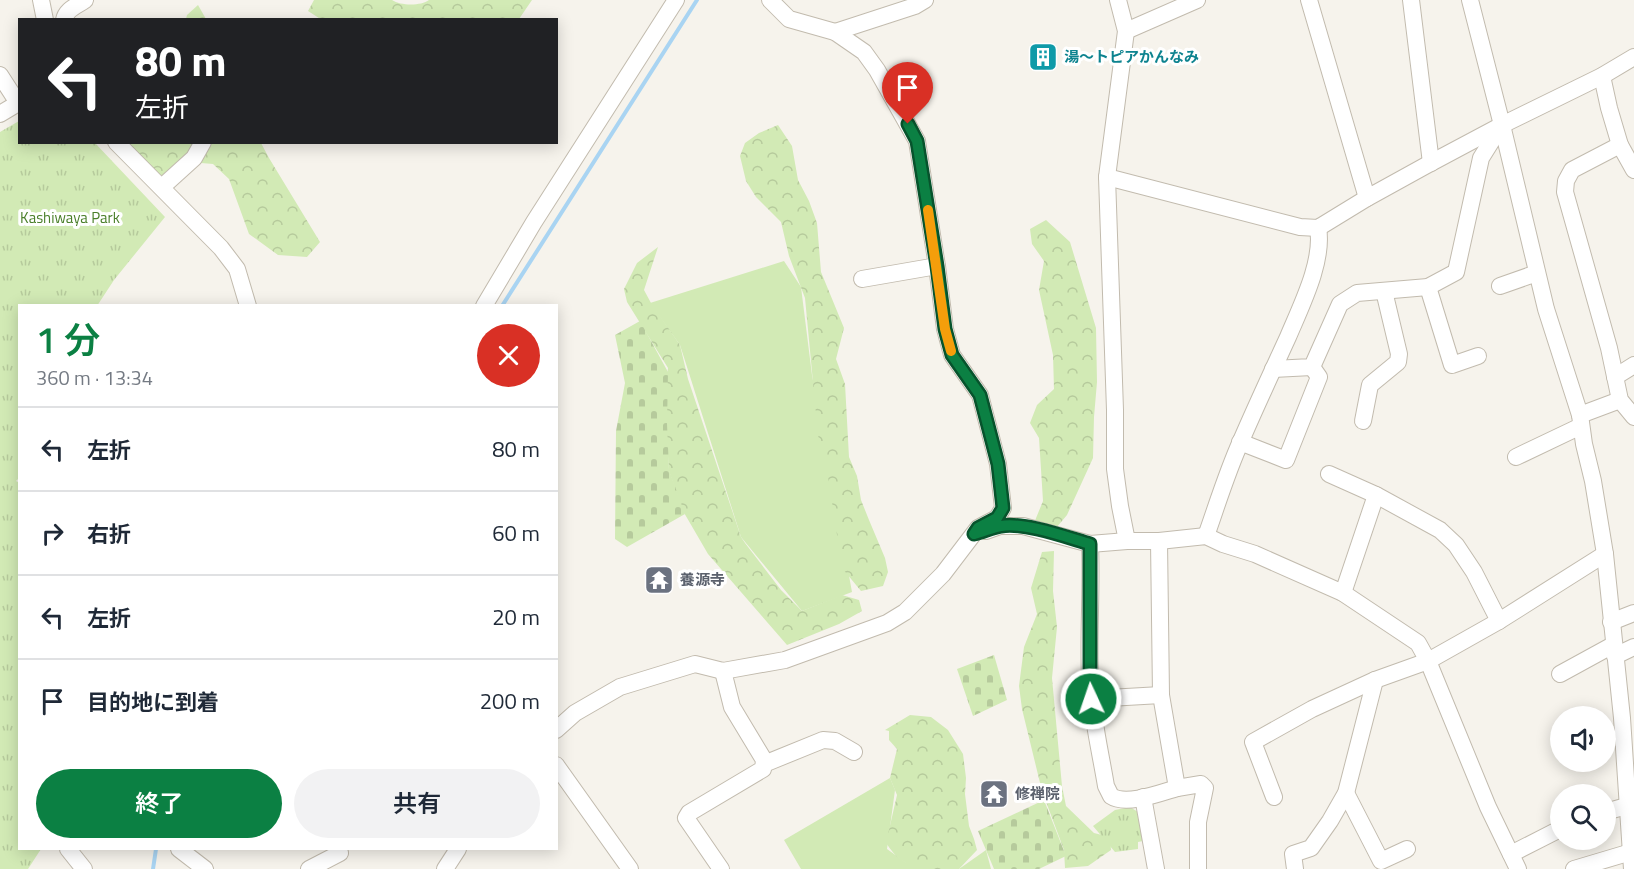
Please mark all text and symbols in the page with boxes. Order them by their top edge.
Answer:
text: 80 m [135,28,227,92]
building icon: 湯～トピアかんなみ [1027,41,1059,73]
icon: left [36,42,114,120]
place label: 湯～トピアかんなみ [1064,45,1199,68]
pin [882,62,933,124]
icon: arrive [891,71,924,104]
text: 左折 [135,86,189,127]
park label: Kashiwaya Park [20,206,120,229]
text: 1 分 [36,312,100,367]
button: close [477,324,540,387]
text: 360 m · 13:34 [36,362,153,393]
text: 80 m [492,432,540,466]
icon: left [36,433,69,466]
text: 左折 [87,433,131,467]
text: 60 m [492,516,540,550]
icon: right [36,517,69,550]
text: 右折 [87,517,131,551]
temple icon: 養源寺 [643,564,675,596]
place label: 養源寺 [680,568,725,591]
text: 20 m [492,600,540,634]
icon: left [36,601,69,634]
text: 左折 [87,601,131,635]
position arrow [1059,667,1123,731]
text: 200 m [480,684,540,718]
icon: arrive [36,685,69,718]
text: 目的地に到着 [87,685,219,719]
map controls [1550,706,1616,850]
button: sound [1550,706,1616,772]
button: 終了 [36,769,282,838]
button: 共有 [294,769,540,838]
temple icon: 修禅院 [978,778,1010,810]
place label: 修禅院 [1015,782,1060,805]
button: search [1550,784,1616,850]

